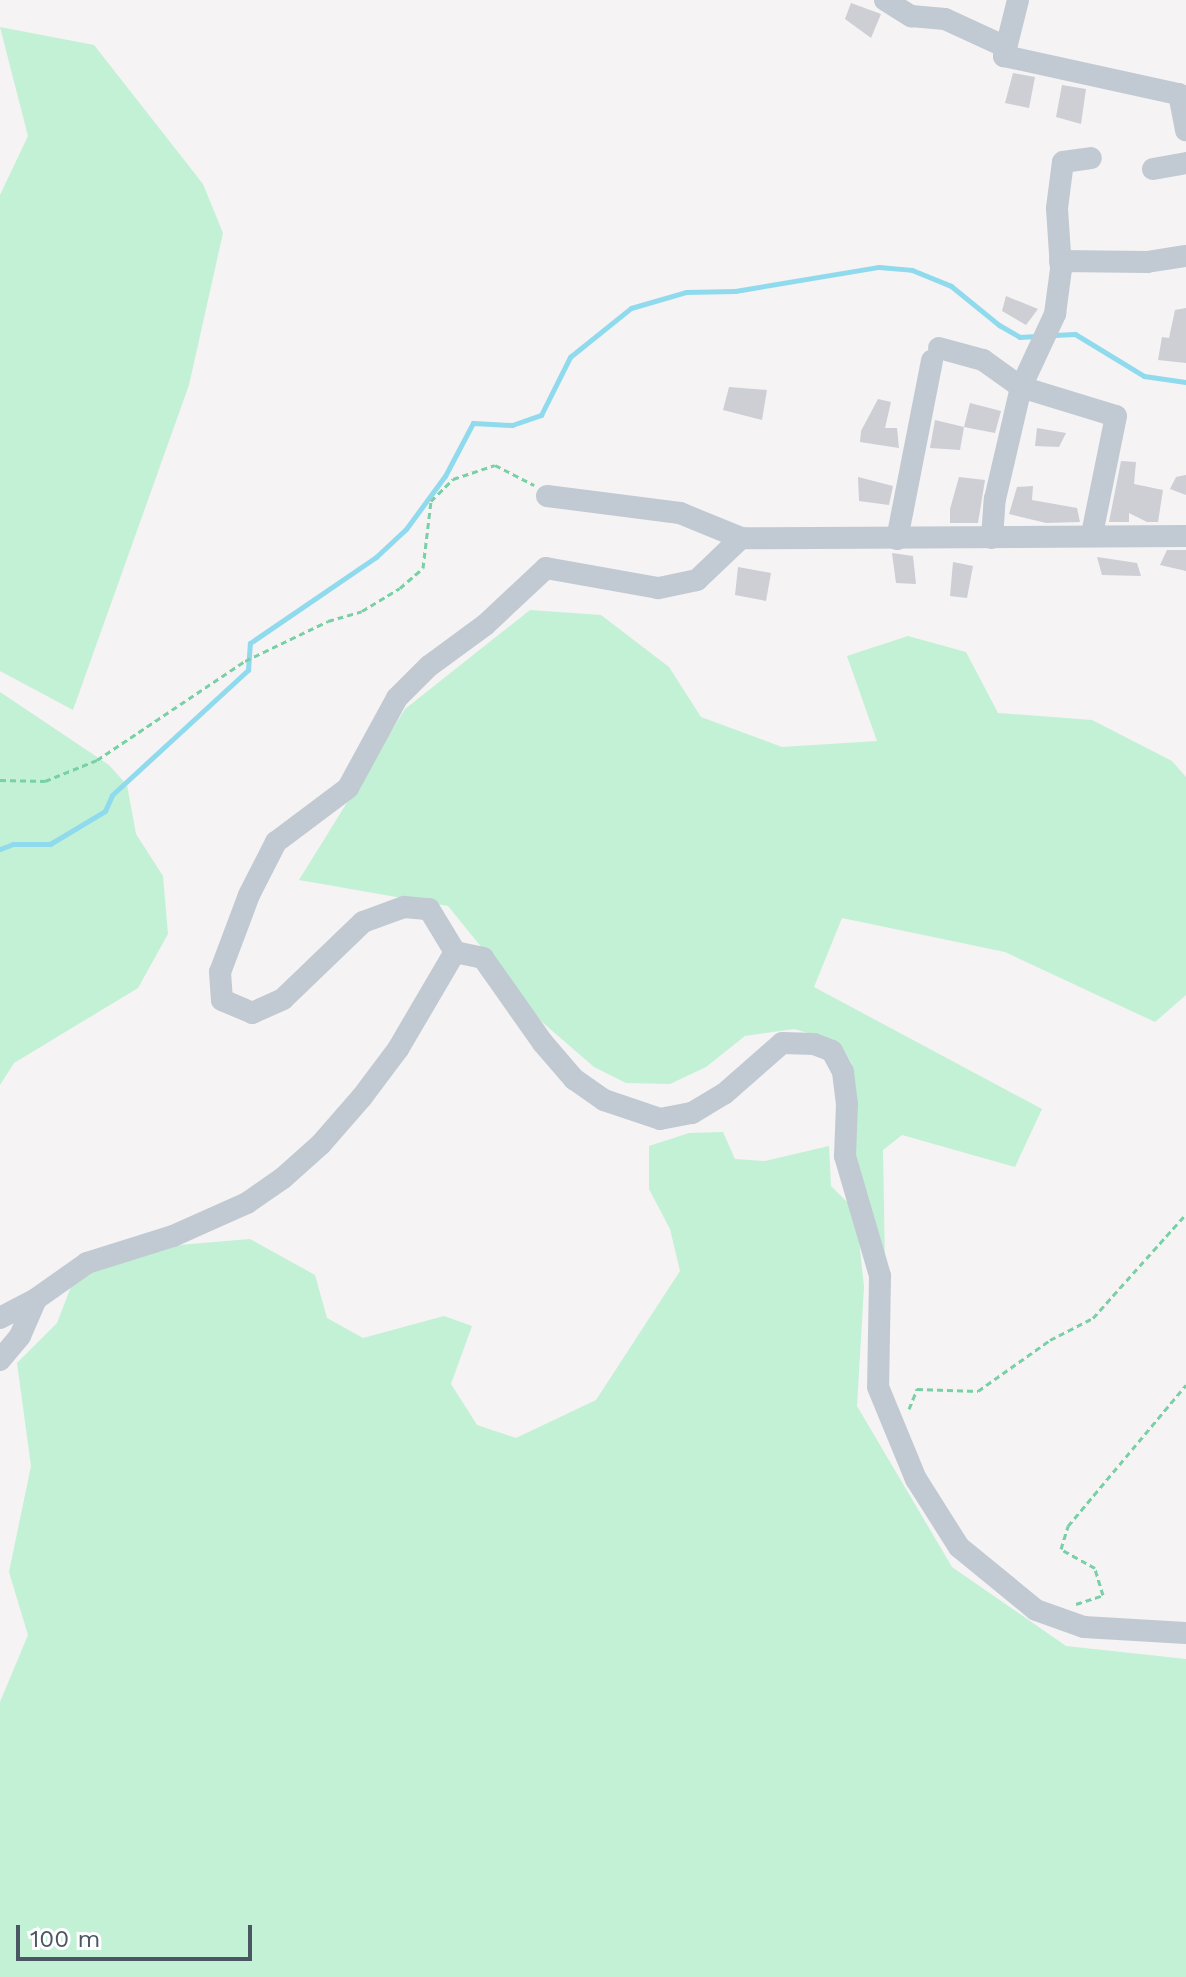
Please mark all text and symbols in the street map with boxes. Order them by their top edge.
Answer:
scale bar [20,1909,256,1959]
text: 100 m [30,1925,100,1953]

